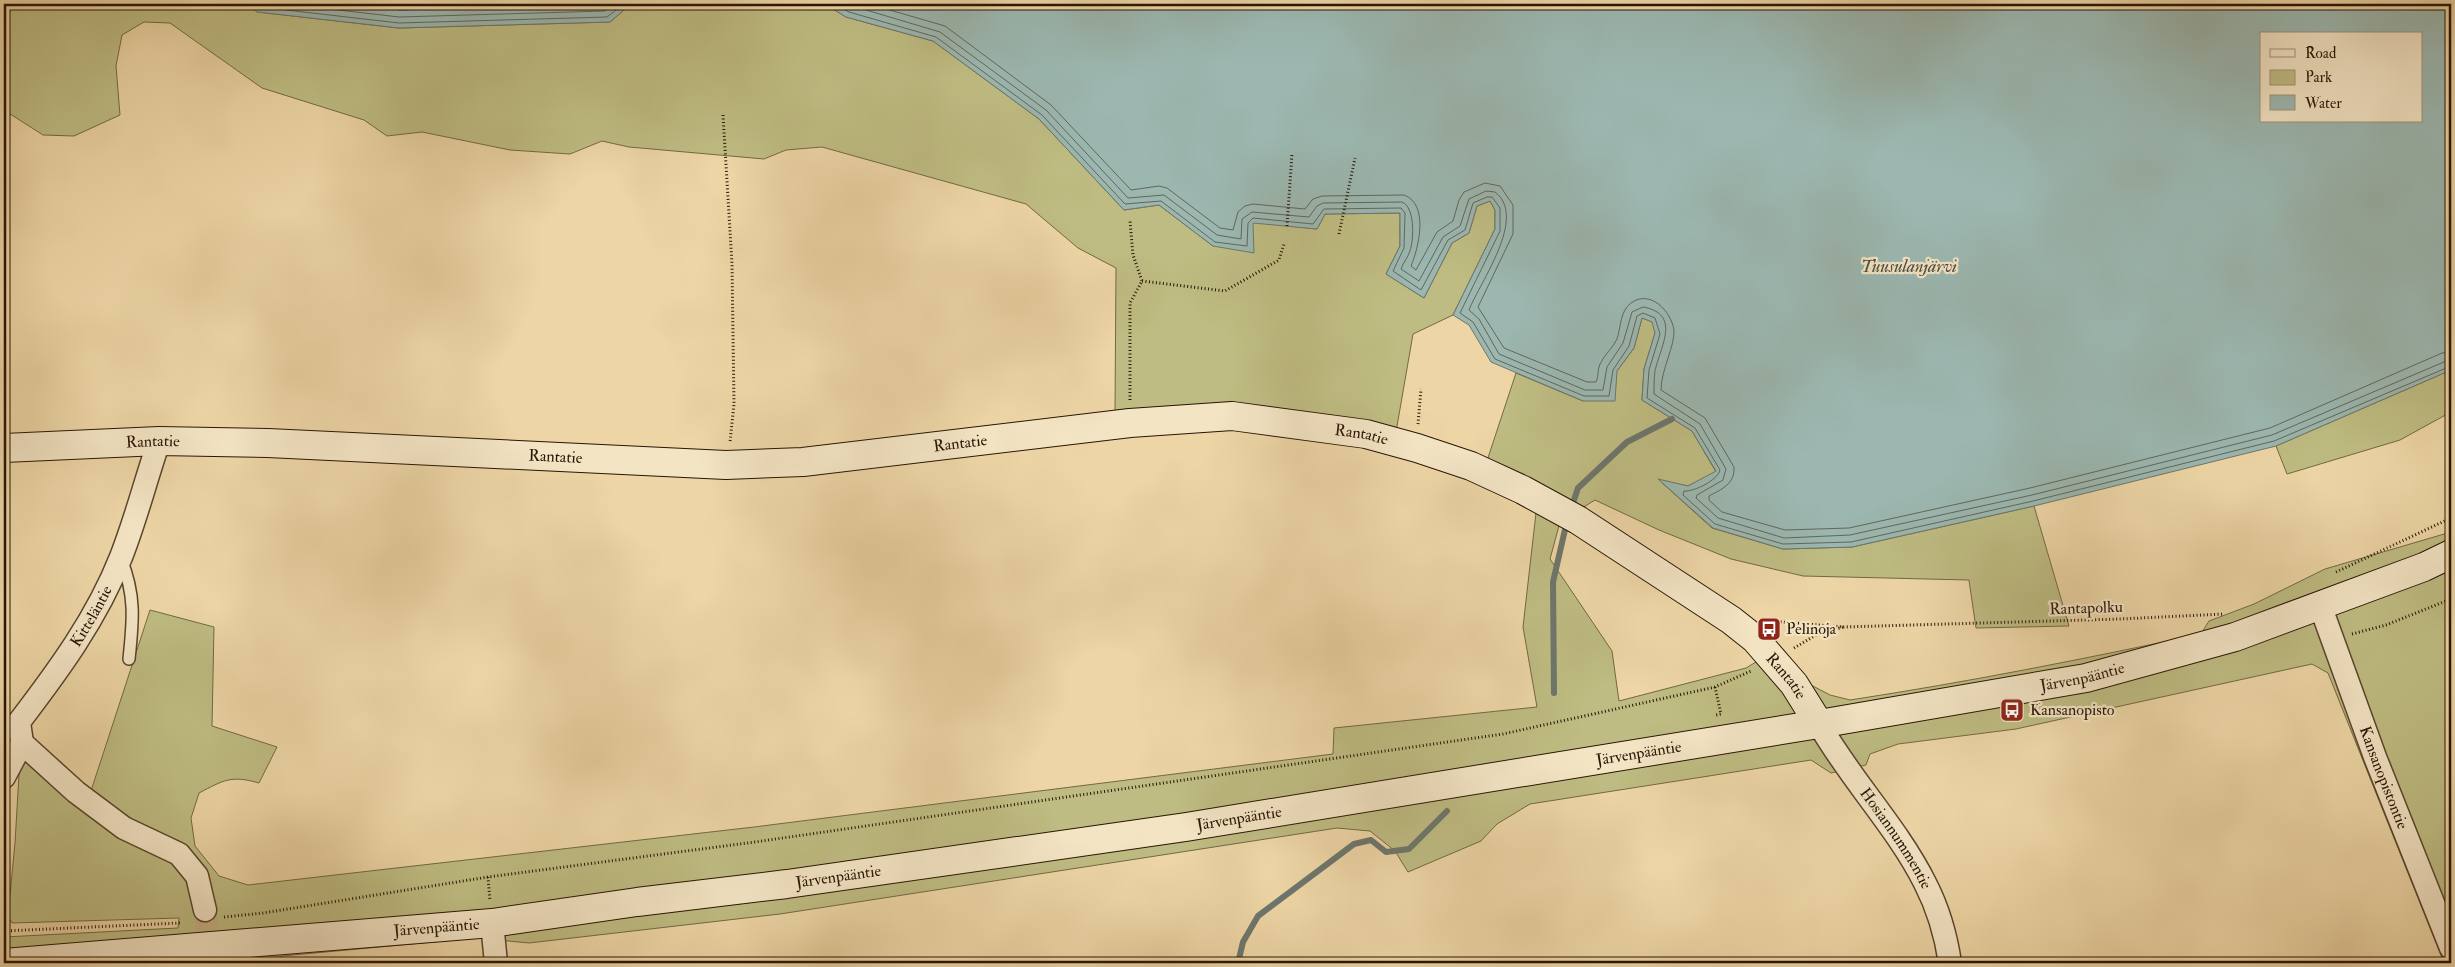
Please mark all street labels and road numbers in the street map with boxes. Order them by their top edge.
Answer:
street label: Rantatie [1333,420,1391,450]
street label: Rantatie [932,430,988,456]
street label: Rantatie [125,431,180,452]
street label: Rantatie [528,446,583,468]
street label: Kitteläntie [66,582,117,651]
street label: Rantapolku [2049,597,2123,620]
street label: Rantatie [1761,649,1811,703]
street label: Järvenpääntie [2037,658,2127,697]
street label: Kansanopistontie [2355,723,2413,832]
street label: Järvenpääntie [1594,737,1683,771]
street label: Hosiannummentie [1855,784,1937,893]
street label: Järvenpääntie [1194,802,1283,836]
street label: Järvenpääntie [793,861,883,894]
street label: Järvenpääntie [392,914,481,942]

